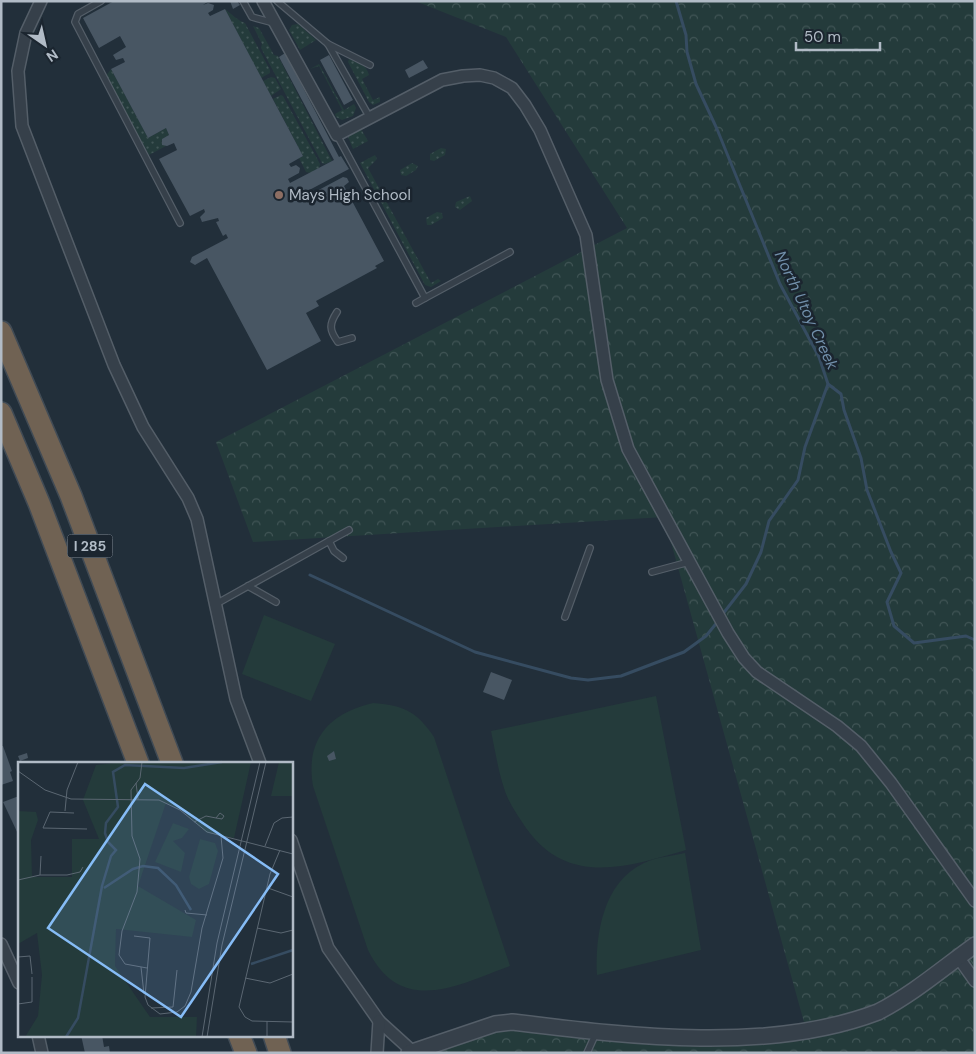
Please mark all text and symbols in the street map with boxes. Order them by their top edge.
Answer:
north arrow [20,20,70,70]
scale bar [796,20,880,52]
text: 50 m [804,27,841,47]
text: N [43,45,62,66]
place label: Mays High School [289,185,411,205]
marker: Mays High School [273,189,285,201]
water label: North Utoy Creek [770,247,844,374]
road number: I 285 [68,534,112,558]
inset map [18,762,292,1036]

